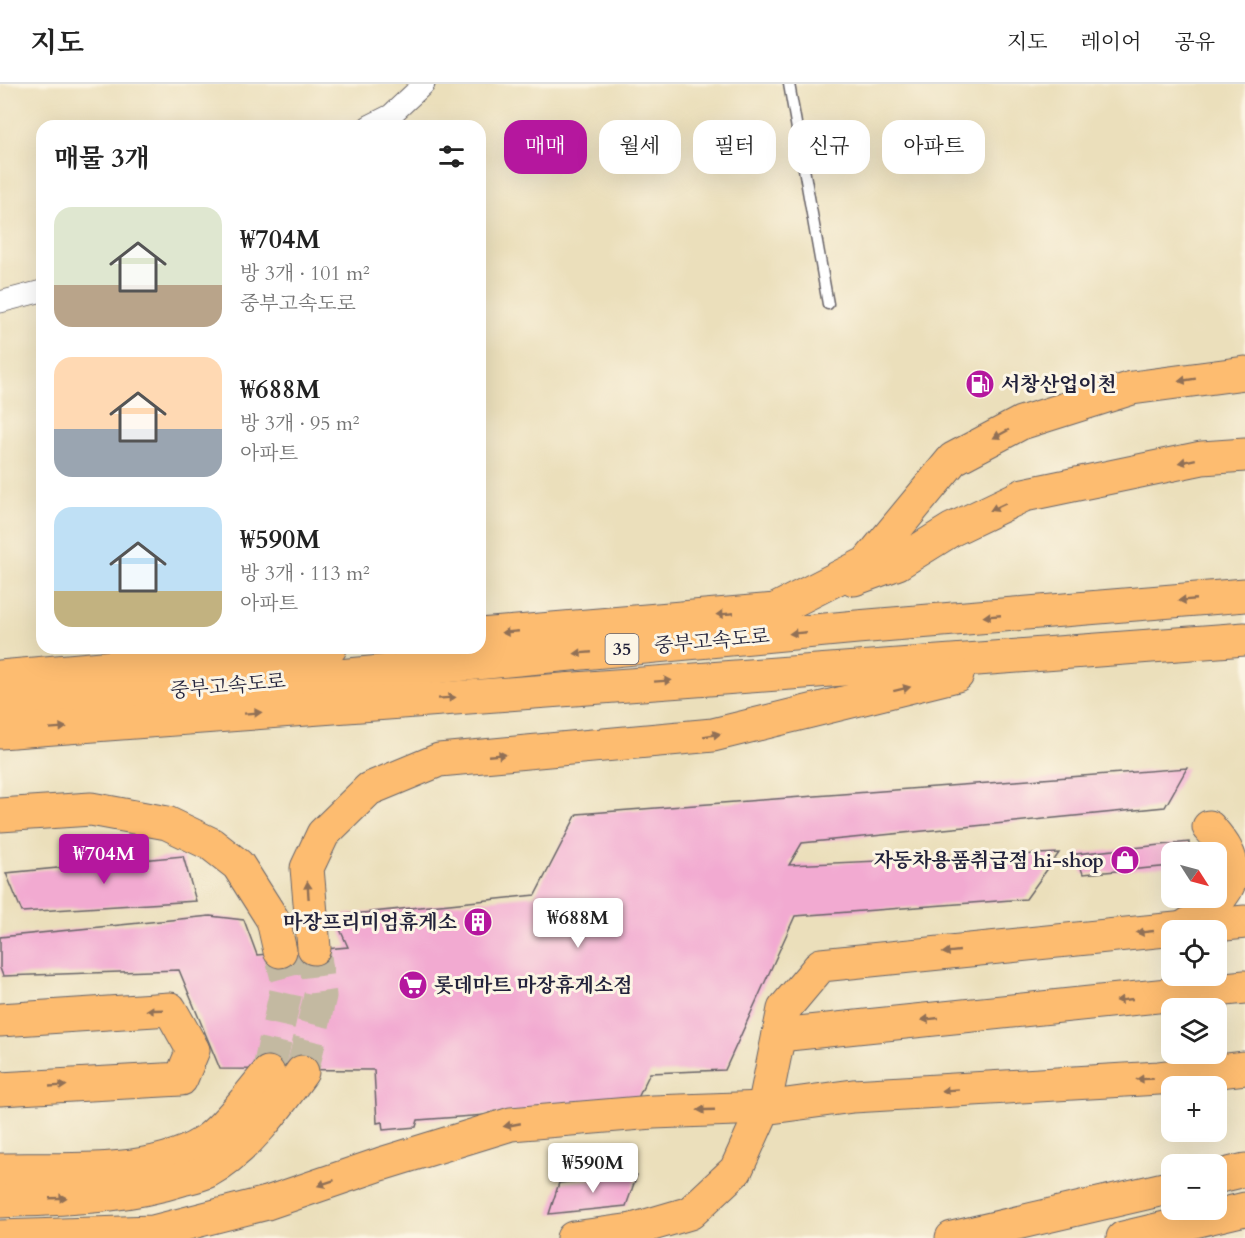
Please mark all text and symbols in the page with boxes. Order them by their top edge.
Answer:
text: 지도 [30,24,84,62]
text: 지도 [1007,28,1048,57]
text: 레이어 [1081,28,1141,57]
text: 공유 [1174,28,1215,57]
chip: 매매 [504,120,587,174]
chip: 월세 [599,120,681,174]
chip: 필터 [693,120,776,174]
chip: 신규 [788,120,870,174]
chip: 아파트 [882,120,985,174]
icon: filters [435,140,468,173]
text: 매물 3개 [54,141,150,176]
text: ₩704M [240,222,321,257]
icon: home [102,231,174,303]
text: 방 3개 · 101 m² [240,260,370,287]
text: 중부고속도로 [240,290,356,317]
fuel station icon: 서창산업이천 [964,368,996,400]
place label: 서창산업이천 [1001,371,1117,398]
text: ₩688M [240,372,321,407]
one-way arrow [1177,375,1196,384]
icon: home [102,381,174,453]
text: 방 3개 · 95 m² [240,410,360,437]
one-way arrow [992,429,1009,439]
text: 아파트 [240,440,298,467]
one-way arrow [1177,457,1196,466]
one-way arrow [990,503,1007,512]
text: ₩590M [240,522,321,557]
icon: home [102,531,174,603]
text: 방 3개 · 113 m² [240,560,370,587]
text: 아파트 [240,590,298,617]
one-way arrow [1177,595,1196,604]
one-way arrow [716,609,735,619]
one-way arrow [983,611,1002,621]
street label: 중부고속도로 [653,622,771,660]
one-way arrow [500,627,519,637]
one-way arrow [789,628,808,638]
road number: 35 [606,634,638,664]
one-way arrow [574,648,593,658]
street label: 중부고속도로 [169,667,287,705]
one-way arrow [653,677,672,686]
one-way arrow [893,683,911,693]
one-way arrow [438,693,457,703]
one-way arrow [243,708,262,717]
one-way arrow [49,723,68,732]
one-way arrow [703,730,722,739]
one-way arrow [488,750,507,759]
pin: ₩704M [62,834,146,885]
text: ₩704M [73,840,135,867]
north arrow [1161,842,1227,908]
map controls [1161,842,1227,1220]
shop icon: 자동차용품취급점 hi-shop [1109,844,1141,876]
place label: 자동차용품취급점 hi-shop [873,847,1104,874]
one-way arrow [304,880,313,899]
pin: ₩688M [536,898,620,949]
text: ₩688M [547,904,609,931]
building icon: 마장프리미엄휴게소 [462,906,494,938]
place label: 마장프리미엄휴게소 [283,909,457,936]
button: locate [1161,920,1227,986]
one-way arrow [1135,927,1154,937]
one-way arrow [941,947,960,957]
supermarket icon: 롯데마트 마장휴게소점 [397,969,429,1001]
place label: 롯데마트 마장휴게소점 [434,972,633,999]
one-way arrow [1115,995,1134,1005]
button: layers [1161,998,1227,1064]
one-way arrow [146,1005,165,1015]
one-way arrow [921,1015,940,1024]
one-way arrow [1136,1074,1155,1084]
button: + [1161,1076,1227,1142]
one-way arrow [49,1082,68,1091]
one-way arrow [941,1086,960,1095]
one-way arrow [696,1106,715,1115]
one-way arrow [502,1121,521,1130]
pin: ₩590M [551,1143,635,1194]
text: ₩590M [562,1149,624,1176]
button: − [1161,1154,1227,1220]
one-way arrow [317,1178,335,1188]
one-way arrow [49,1194,68,1203]

